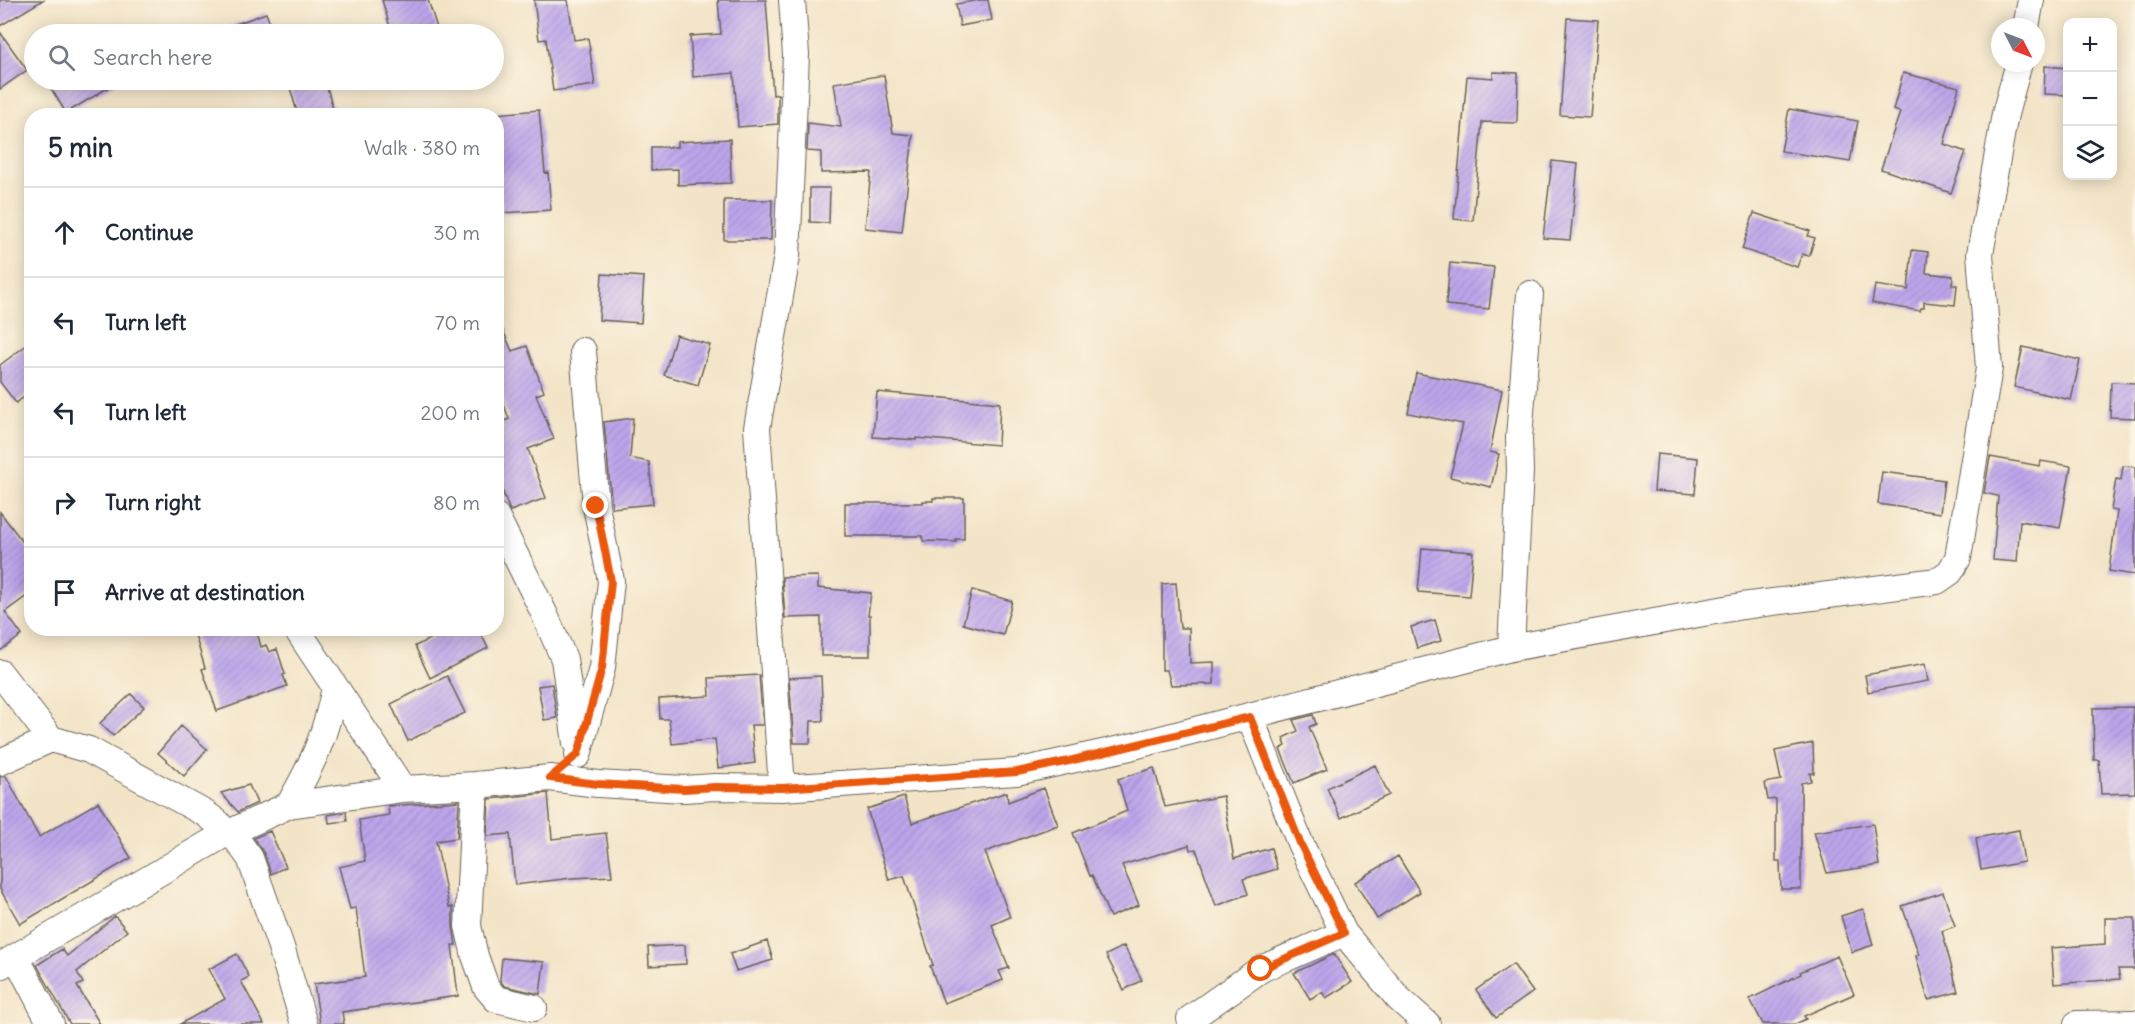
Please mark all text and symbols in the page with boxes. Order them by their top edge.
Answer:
north arrow [1991,18,2045,72]
map controls [2063,18,2117,180]
button: + [2063,18,2117,72]
search box [24,24,504,90]
icon: search [45,41,78,74]
text: Search here [93,43,212,71]
button: − [2063,72,2117,126]
button: layers [2063,126,2117,180]
text: 5 min [48,131,113,164]
text: Walk · 380 m [364,135,480,160]
icon: ahead [48,216,81,249]
text: Continue [105,218,194,246]
text: 30 m [433,220,480,245]
icon: left [48,306,81,339]
text: Turn left [105,308,186,336]
text: 70 m [435,310,480,335]
icon: left [48,396,81,429]
text: Turn left [105,398,186,426]
text: 200 m [420,400,480,425]
icon: right [48,486,81,519]
text: Turn right [105,488,201,516]
text: 80 m [433,490,480,515]
route end [582,492,608,518]
icon: arrive [48,576,81,609]
text: Arrive at destination [105,578,305,606]
route start [1247,955,1273,981]

